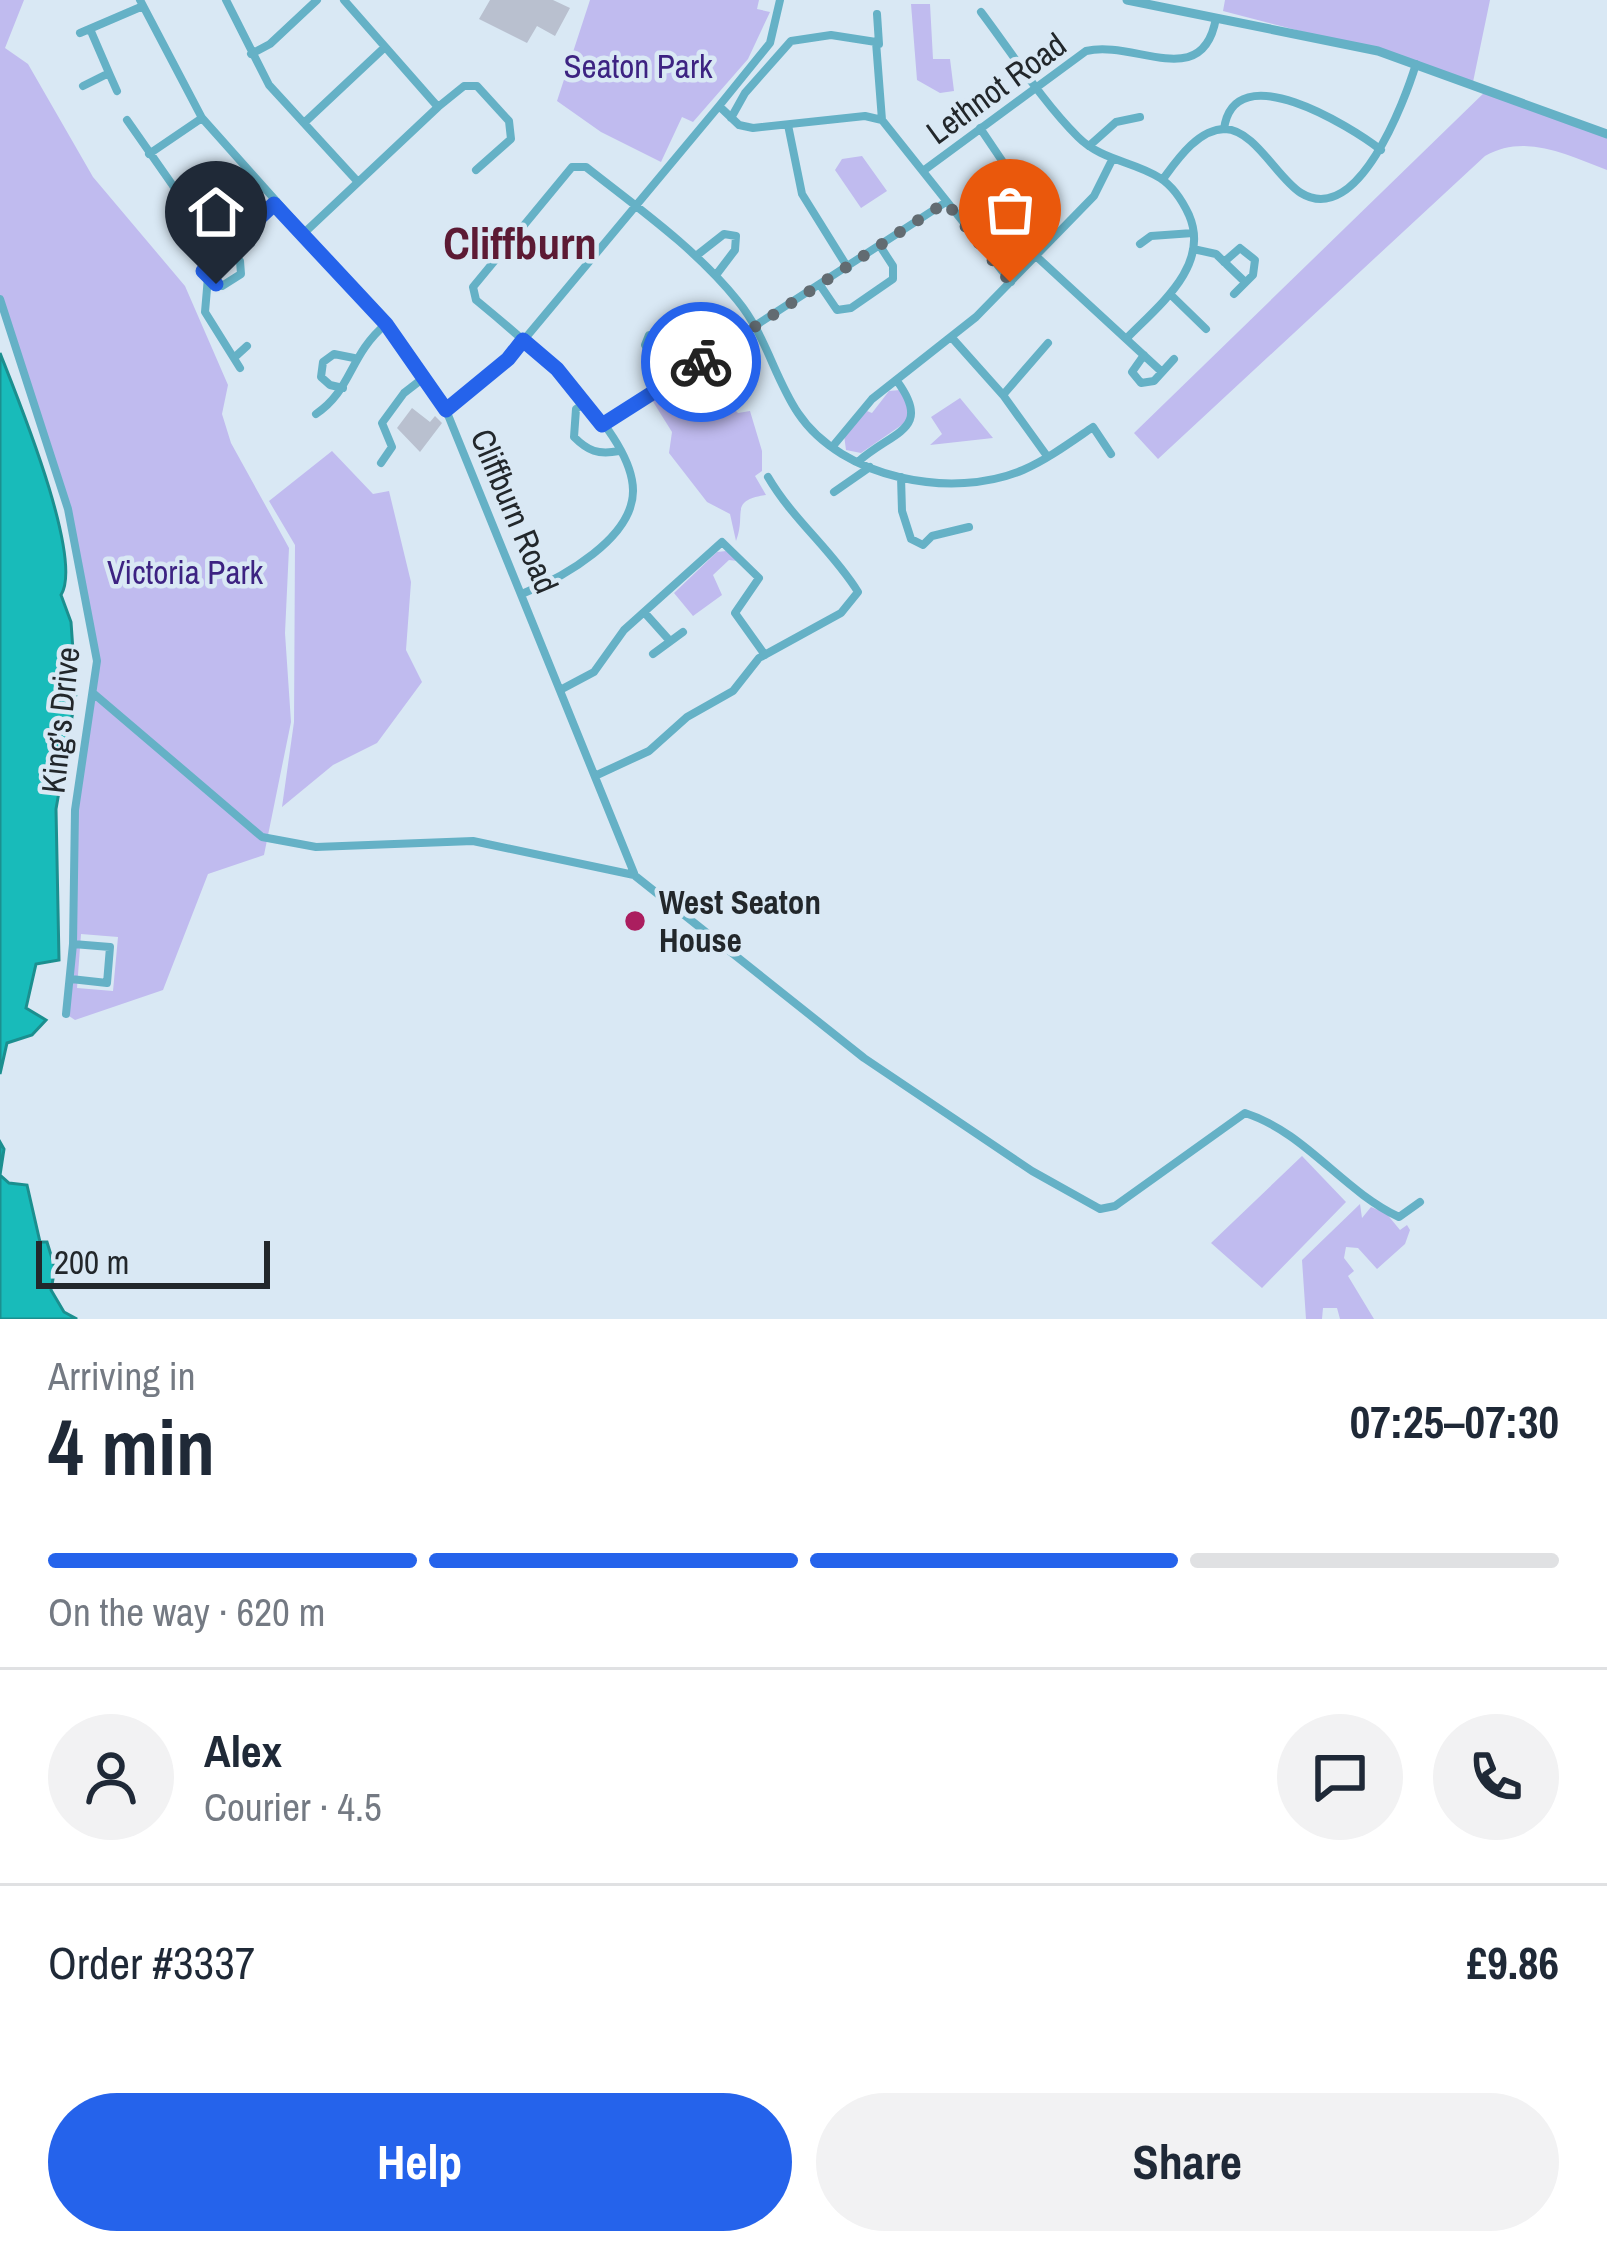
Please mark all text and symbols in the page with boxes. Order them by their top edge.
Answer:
street label: Lethnot Road [917,22,1075,154]
park label: Seaton Park [564,44,713,88]
pin [959,159,1061,282]
pin [165,161,267,284]
icon: bag [977,177,1043,243]
icon: home [183,179,249,245]
district label: Cliffburn [443,212,597,273]
courier [641,302,761,422]
icon: bike [668,329,734,395]
street label: Cliffburn Road [461,422,569,600]
park label: Victoria Park [107,550,263,594]
street label: King's Drive [30,645,90,795]
place label: West Seaton House [659,880,821,962]
marker: West Seaton House [622,908,648,934]
scale bar [36,1235,270,1288]
text: 200 m [54,1240,129,1284]
text: Arriving in [48,1350,196,1402]
text: 07:25–07:30 [1350,1391,1559,1452]
text: 4 min [48,1394,215,1499]
text: On the way · 620 m [48,1586,325,1638]
button: person [48,1714,174,1840]
button: chat [1277,1714,1403,1840]
button: phone [1433,1714,1559,1840]
text: Alex [204,1720,282,1781]
text: Courier · 4.5 [204,1781,382,1833]
text: Order #3337 [48,1932,255,1993]
text: £9.86 [1467,1932,1559,1993]
button: Help [48,2093,792,2231]
button: Share [816,2093,1559,2231]

